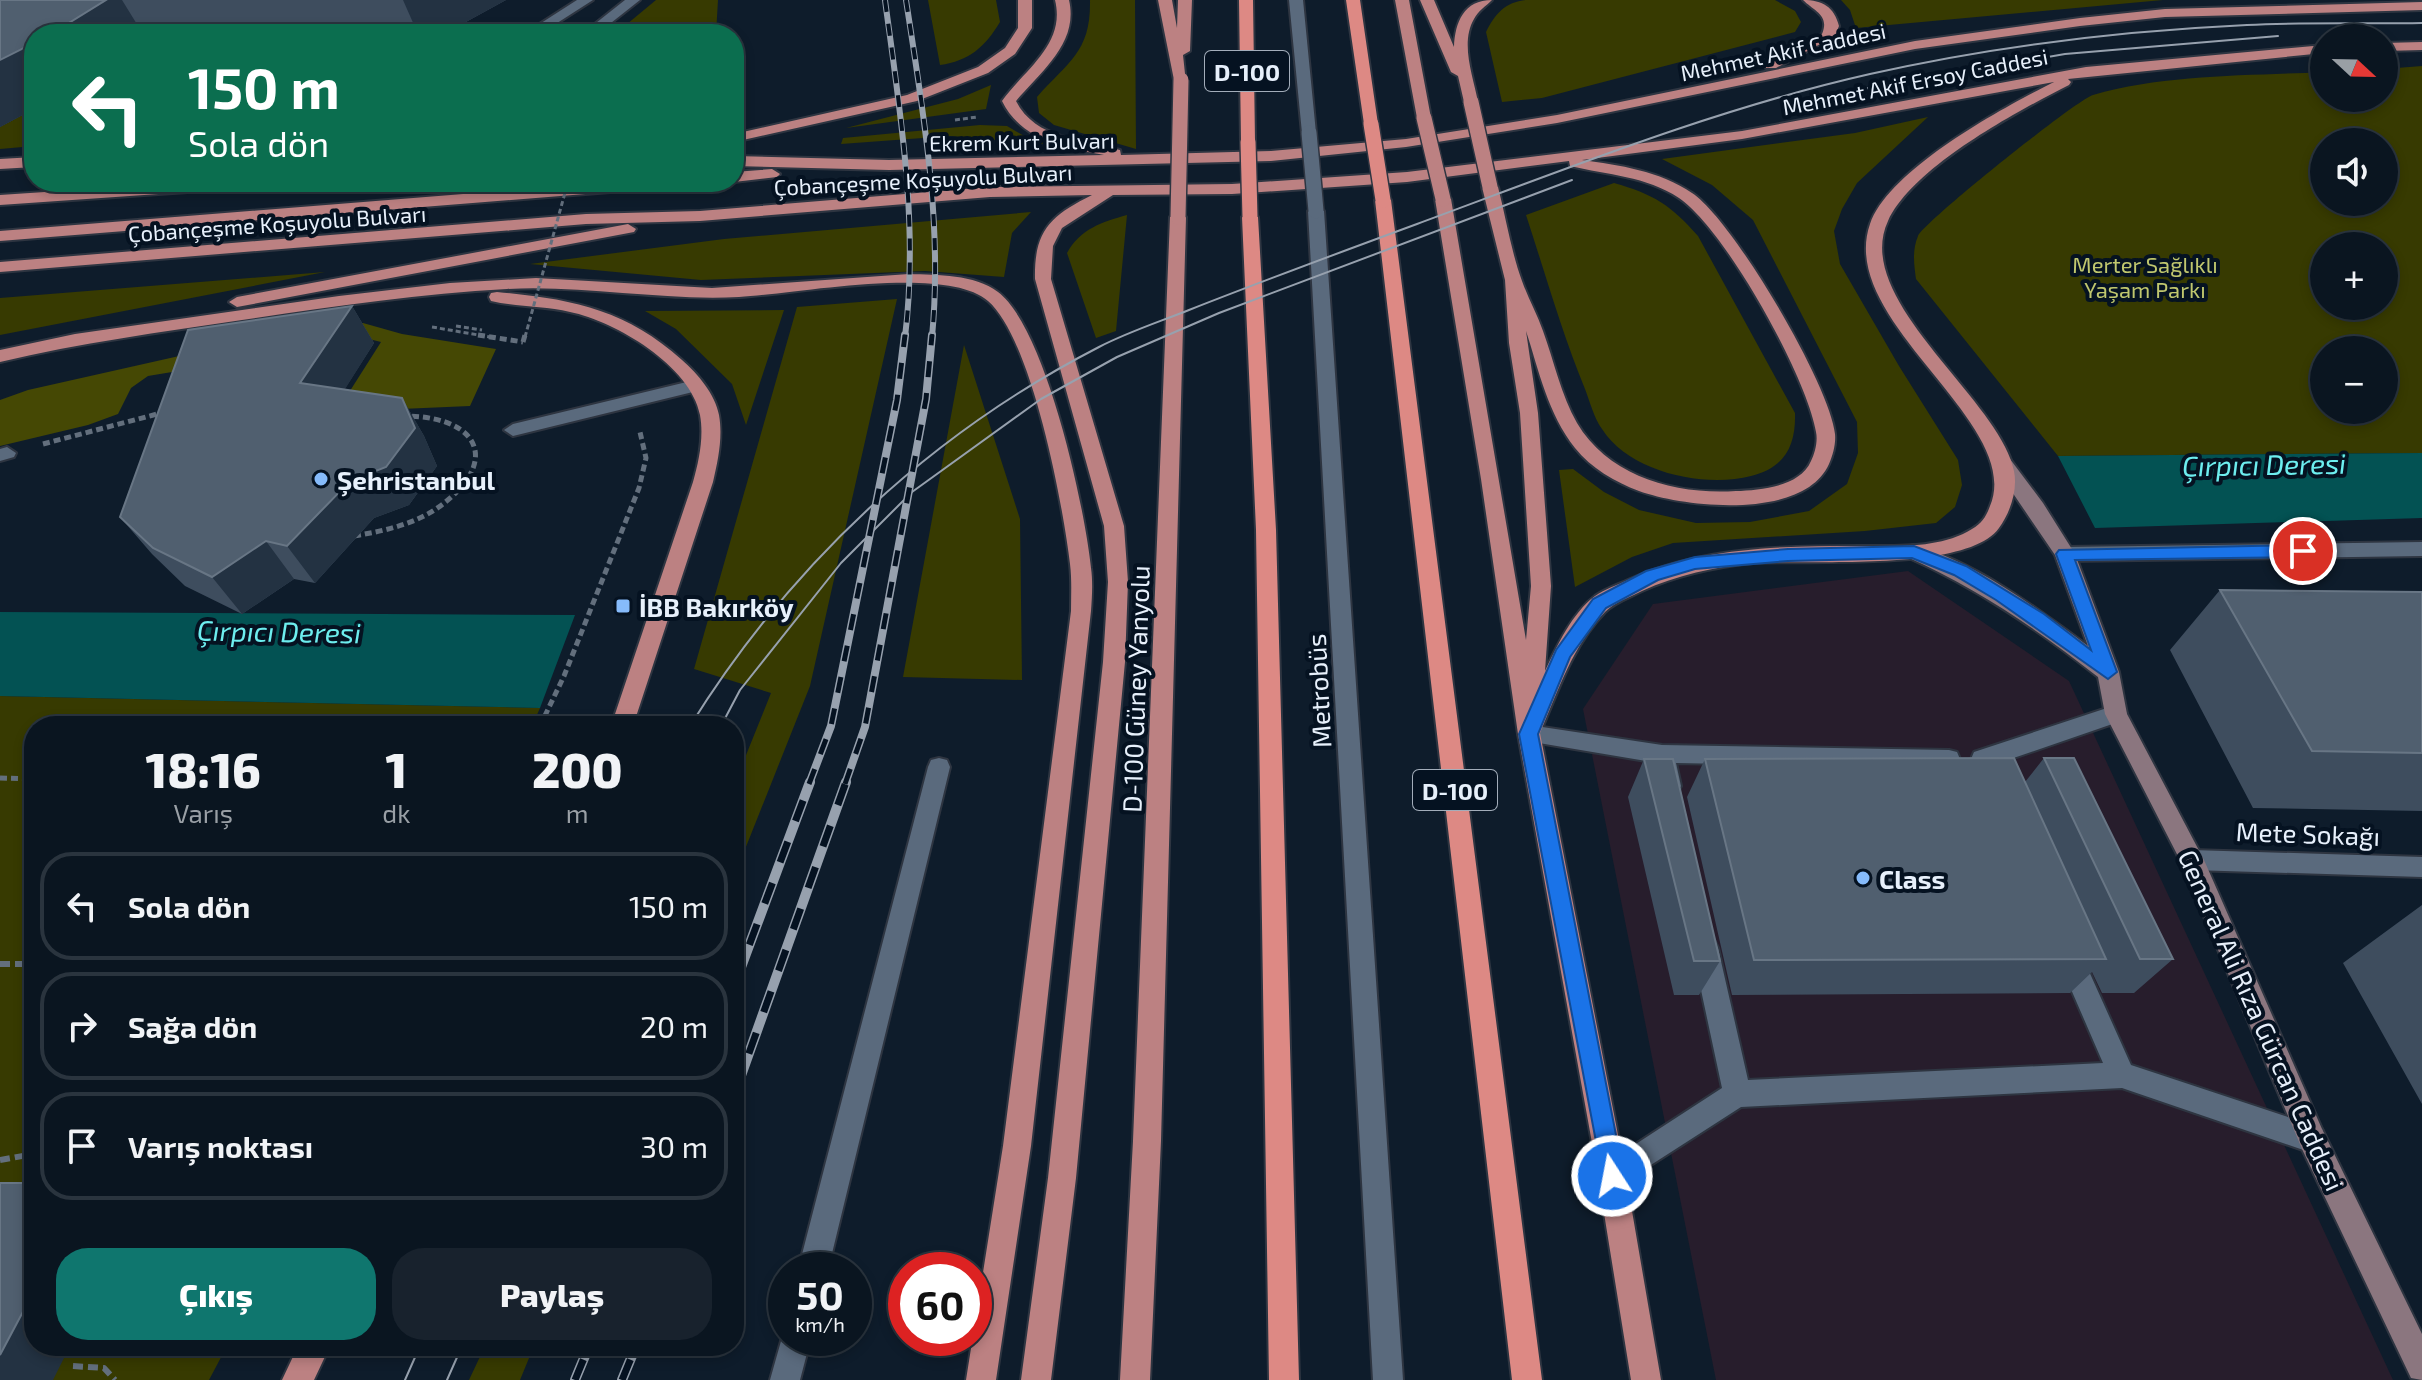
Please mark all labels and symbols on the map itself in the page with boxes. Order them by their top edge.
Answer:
street label: Mehmet Akif Caddesi [1678,17,1888,85]
north arrow [2310,24,2398,112]
street label: Mehmet Akif Ersoy Caddesi [1780,42,2050,120]
road number: D-100 [1205,51,1289,91]
street label: Ekrem Kurt Bulvarı [929,126,1115,156]
street label: Çobançeşme Koşuyolu Bulvarı [773,158,1073,202]
street label: Çobançeşme Koşuyolu Bulvarı [127,200,427,248]
park label: Merter Sağlıklı Yaşam Parkı [2072,251,2218,304]
water label: Çırpıcı Deresi [2182,446,2346,483]
place label: Şehristanbul [337,464,496,497]
marker: Şehristanbul [312,470,330,488]
pin [2269,517,2337,585]
street label: D-100 Güney Yanyolu [1115,565,1155,813]
place label: İBB Bakırköy [639,591,794,623]
marker: İBB Bakırköy [614,597,632,615]
water label: Çırpıcı Deresi [197,613,361,650]
street label: Metrobüs [1300,633,1336,749]
road number: D-100 [1413,770,1497,810]
street label: Mete Sokağı [2235,815,2381,851]
street label: General Ali Rıza Gürcan Caddesi [2173,845,2351,1195]
place label: Class [1879,863,1945,894]
marker: Class [1854,869,1872,887]
position arrow [1570,1134,1654,1218]
speed limit sign: 60 [888,1252,992,1356]

